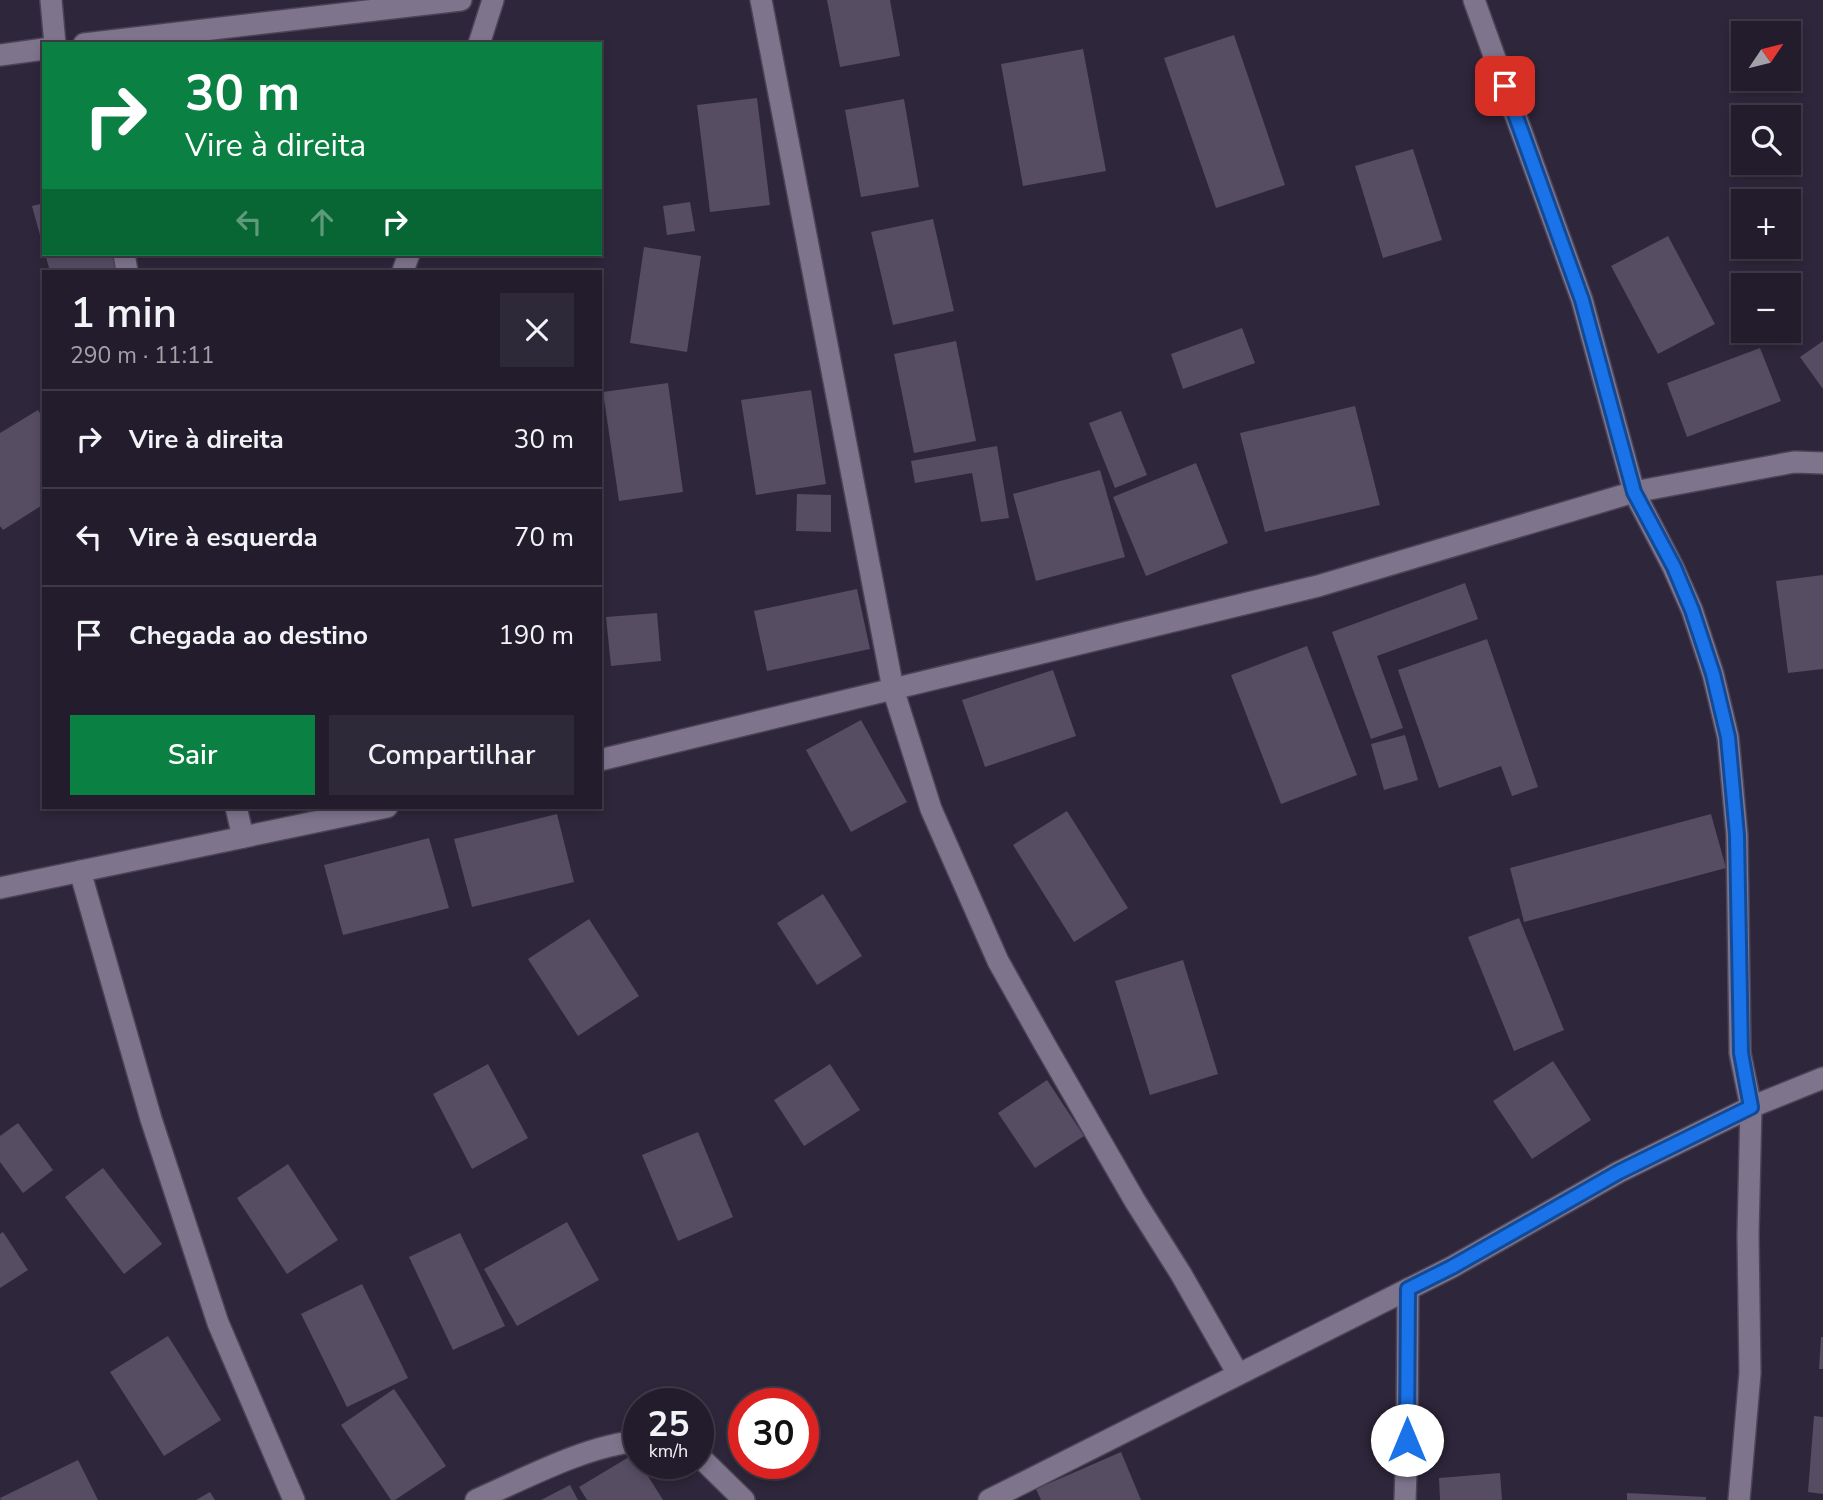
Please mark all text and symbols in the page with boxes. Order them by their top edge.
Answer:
north arrow [1731,21,1801,91]
map controls [1731,21,1801,343]
pin [1475,56,1535,116]
text: 30 m [185,60,300,127]
icon: arrive [1486,67,1524,105]
icon: right [70,70,161,161]
button: search [1731,105,1801,175]
text: Vire à direita [185,124,366,167]
button: + [1731,189,1801,259]
icon: left [230,203,268,241]
icon: ahead [303,203,341,241]
icon: right [376,203,414,241]
button: − [1731,273,1801,343]
text: 1 min [70,285,177,342]
button: close [500,293,574,367]
text: 290 m · 11:11 [70,340,215,371]
icon: right [70,420,108,458]
text: Vire à direita [129,422,284,457]
text: 30 m [514,422,574,457]
icon: left [70,518,108,556]
text: Vire à esquerda [129,520,318,555]
text: 70 m [514,520,574,555]
icon: arrive [70,616,108,654]
text: Chegada ao destino [129,618,368,653]
text: 190 m [498,618,574,653]
button: Sair [70,715,315,795]
button: Compartilhar [329,715,574,795]
speed limit sign: 30 [728,1388,819,1479]
text: 25 [647,1401,690,1448]
position arrow [1370,1403,1444,1477]
text: km/h [649,1439,688,1463]

